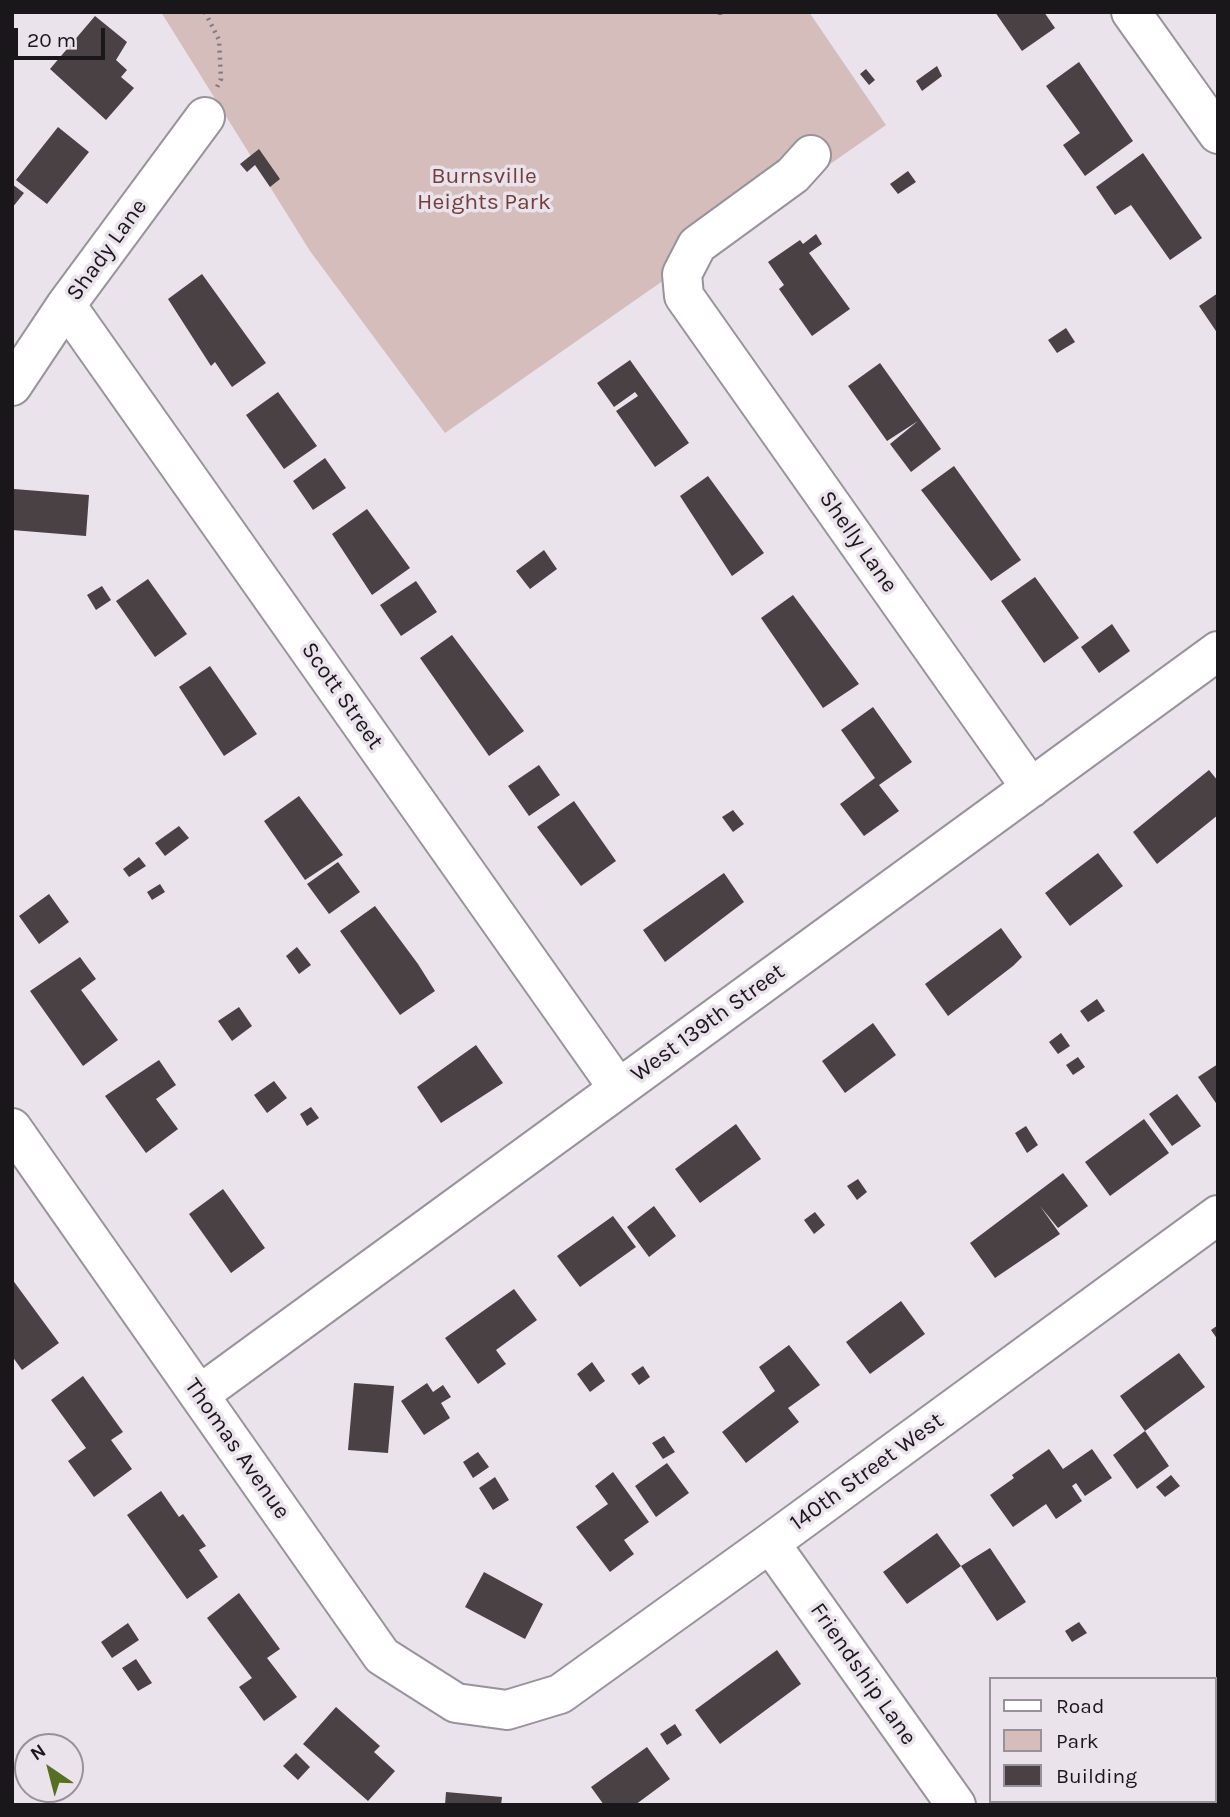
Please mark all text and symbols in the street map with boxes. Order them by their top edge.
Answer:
scale bar [18,14,108,58]
text: 20 m [27,28,76,52]
park label: Burnsville Heights Park [417,162,551,216]
street label: Shady Lane [61,194,153,306]
street label: Shelly Lane [813,486,903,598]
street label: Scott Street [295,637,389,755]
street label: West 139th Street [626,958,790,1088]
street label: Thomas Avenue [178,1373,296,1525]
street label: 140th Street West [785,1407,949,1537]
street label: Friendship Lane [804,1598,922,1750]
legend [988,1677,1216,1803]
text: Road [1056,1694,1104,1718]
text: Park [1056,1729,1099,1753]
north arrow [14,1733,84,1803]
text: N [26,1740,50,1765]
text: Building [1056,1764,1137,1788]

